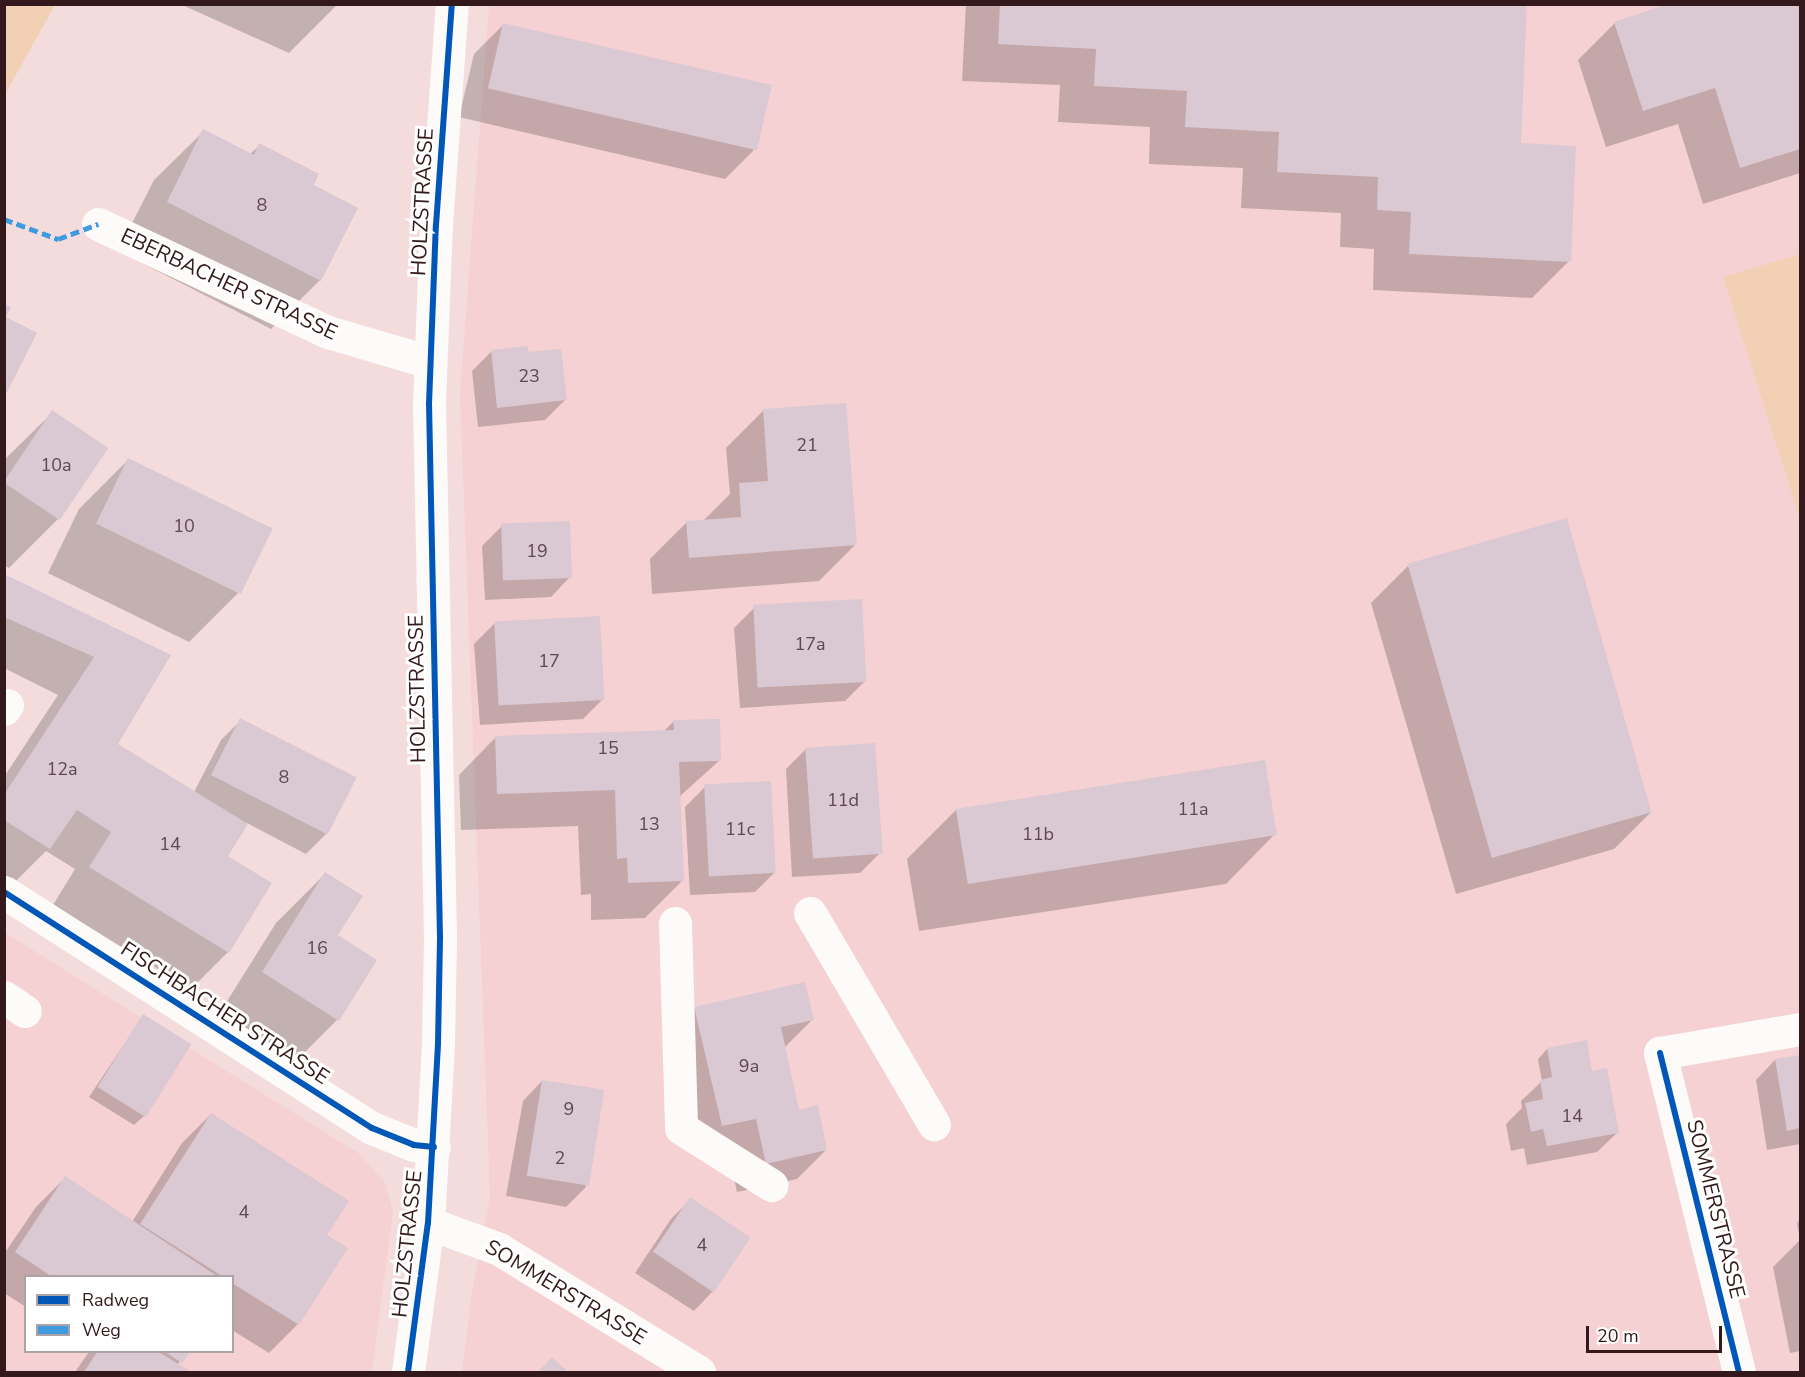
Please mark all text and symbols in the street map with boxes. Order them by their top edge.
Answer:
street label: HOLZSTRASSE [406,127,438,277]
house number: 8 [257,194,267,216]
street label: EBERBACHER STRASSE [117,223,341,345]
house number: 23 [518,365,540,387]
house number: 21 [796,434,818,456]
house number: 10a [40,454,72,476]
house number: 10 [173,515,195,537]
house number: 19 [526,540,548,562]
street label: HOLZSTRASSE [403,615,431,763]
house number: 17a [794,633,826,655]
house number: 17 [538,650,560,672]
house number: 15 [597,737,619,759]
house number: 12a [46,758,78,780]
house number: 8 [279,766,289,788]
house number: 11d [827,789,859,811]
house number: 11a [1177,798,1209,820]
house number: 13 [638,813,660,835]
house number: 11c [725,818,755,840]
house number: 11b [1022,823,1054,845]
house number: 14 [159,833,181,855]
street label: FISCHBACHER STRASSE [116,936,334,1090]
house number: 16 [306,937,328,959]
house number: 9a [739,1055,759,1077]
house number: 9 [564,1098,574,1120]
house number: 14 [1561,1105,1583,1127]
street label: SOMMERSTRASSE [1682,1117,1750,1301]
house number: 2 [555,1147,565,1169]
street label: HOLZSTRASSE [387,1169,427,1319]
house number: 4 [239,1201,249,1223]
street label: SOMMERSTRASSE [481,1234,651,1350]
house number: 4 [697,1234,707,1256]
legend [24,1275,234,1353]
text: Radweg [82,1288,149,1312]
scale bar [1589,1314,1726,1352]
text: Weg [82,1318,121,1342]
text: 20 m [1597,1324,1639,1348]

